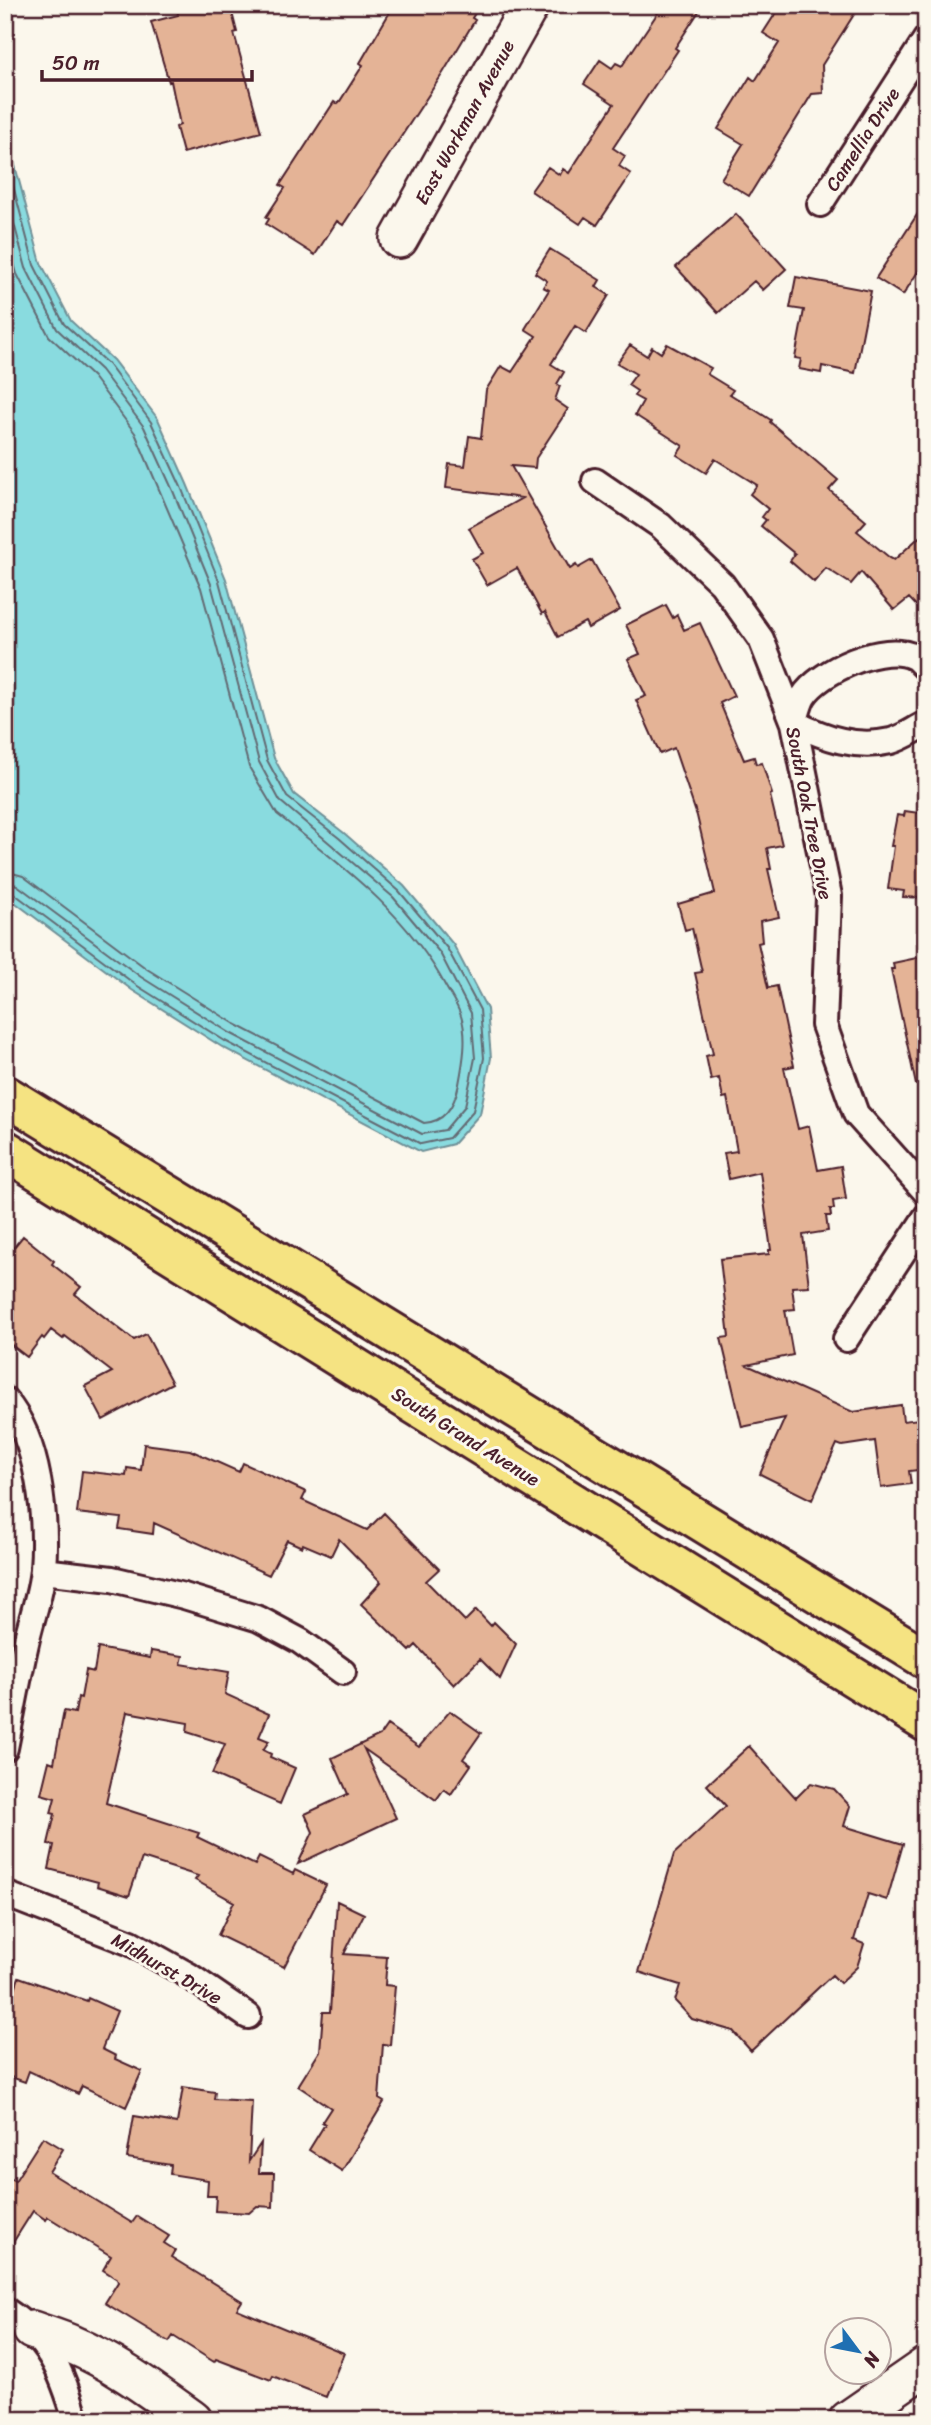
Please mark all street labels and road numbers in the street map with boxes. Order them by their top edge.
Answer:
street label: East Workman Avenue [405,34,524,211]
street label: Camellia Drive [816,81,909,198]
street label: South Oak Tree Drive [777,724,843,903]
street label: South Grand Avenue [385,1377,547,1495]
street label: Midhurst Drive [105,1923,229,2014]

